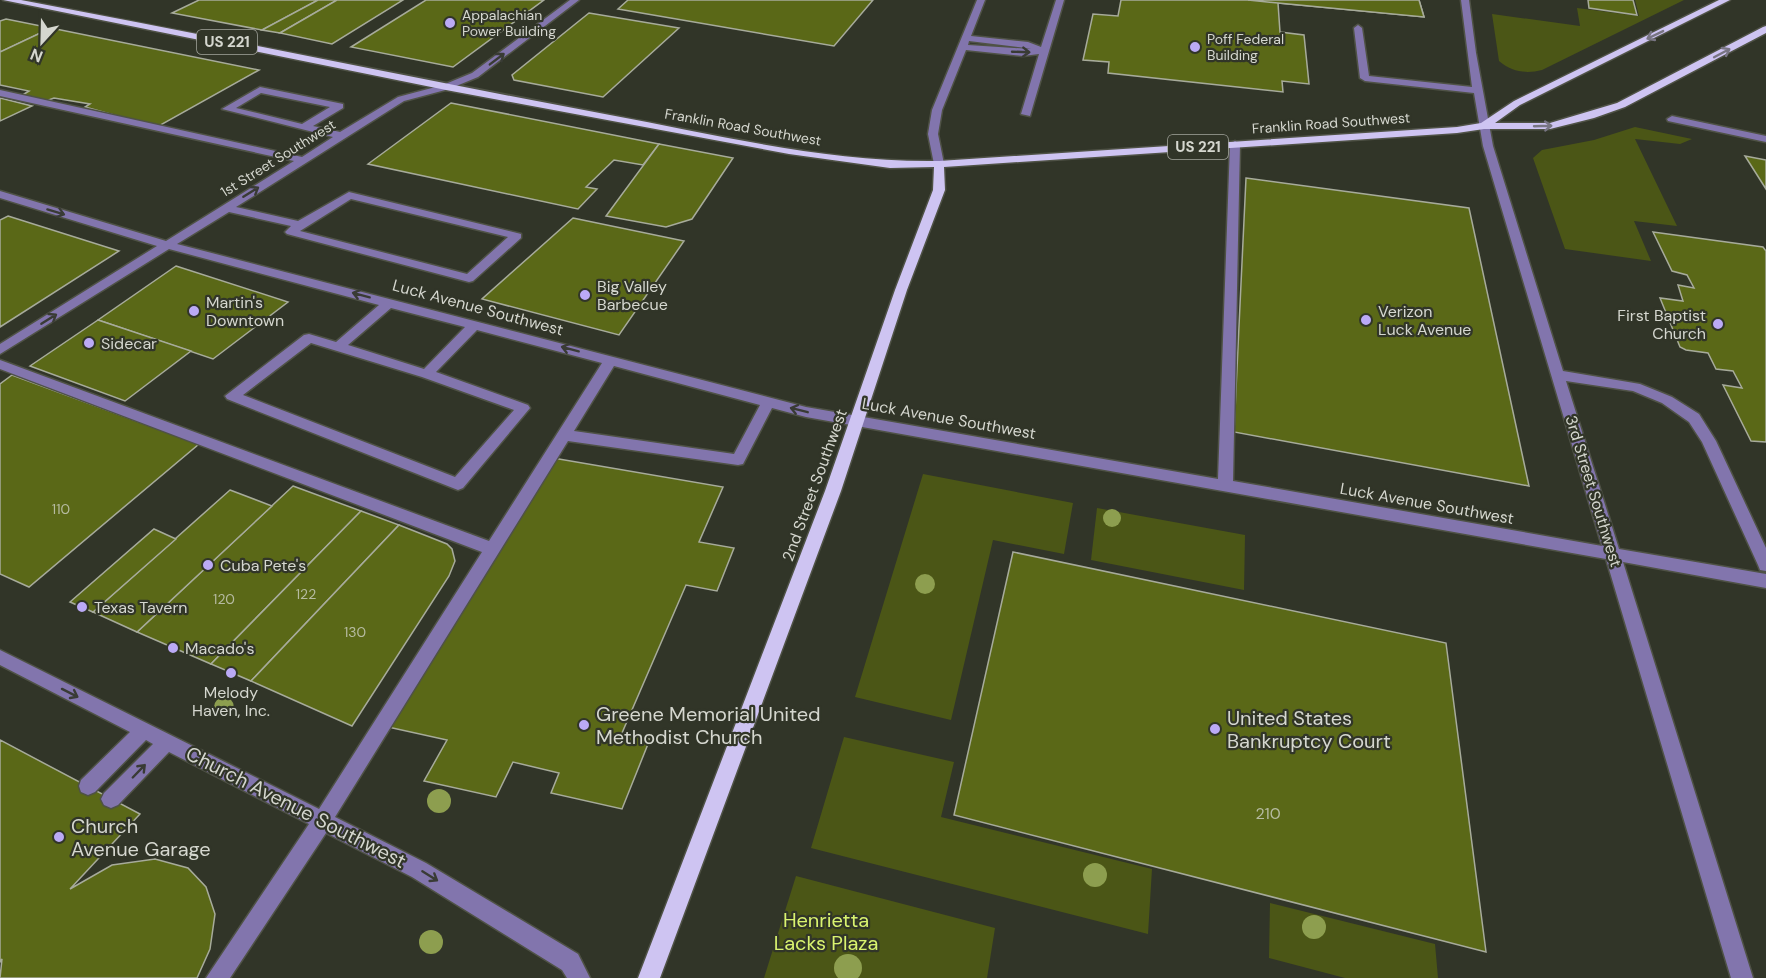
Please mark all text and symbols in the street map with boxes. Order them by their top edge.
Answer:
place label: Appalachian Power Building [462,6,556,40]
north arrow [12,12,72,72]
marker: Appalachian Power Building [443,16,457,30]
road number: US 221 [197,30,257,54]
place label: Poff Federal Building [1207,30,1284,64]
one-way arrow [1646,30,1664,42]
marker: Poff Federal Building [1188,40,1202,54]
text: N [27,44,46,67]
one-way arrow [1010,46,1030,58]
one-way arrow [1713,46,1731,58]
one-way arrow [488,53,504,65]
street label: Franklin Road Southwest [663,104,823,150]
street label: Franklin Road Southwest [1251,108,1411,138]
street label: 1st Street Southwest [217,115,339,201]
one-way arrow [1532,120,1552,131]
road number: US 221 [1168,135,1228,159]
one-way arrow [242,186,259,198]
one-way arrow [46,207,65,218]
street label: Luck Avenue Southwest [390,275,566,340]
place label: Big Valley Barbecue [597,276,668,315]
marker: Big Valley Barbecue [578,288,592,302]
one-way arrow [352,289,371,301]
place label: Martin's Downtown [206,292,284,331]
place label: Verizon Luck Avenue [1378,301,1471,340]
marker: Martin's Downtown [187,304,201,318]
place label: First Baptist Church [1617,305,1706,344]
one-way arrow [40,312,57,324]
marker: Verizon Luck Avenue [1359,313,1373,327]
marker: First Baptist Church [1711,317,1725,331]
place label: Sidecar [101,333,157,354]
marker: Sidecar [82,336,96,350]
one-way arrow [561,343,580,355]
street label: Luck Avenue Southwest [860,393,1037,444]
one-way arrow [790,404,809,416]
street label: 2nd Street Southwest [777,406,852,564]
street label: 3rd Street Southwest [1560,413,1627,569]
street label: Luck Avenue Southwest [1338,478,1515,529]
house number: 110 [52,500,70,518]
place label: Cuba Pete's [220,555,306,576]
marker: Cuba Pete's [201,558,215,572]
house number: 122 [296,585,316,603]
house number: 120 [213,590,235,608]
place label: Texas Tavern [94,597,188,618]
marker: Texas Tavern [75,600,89,614]
house number: 130 [344,623,366,641]
place label: Macado's [185,638,254,659]
marker: Macado's [166,641,180,655]
marker: Melody Haven, Inc. [224,666,238,680]
place label: Melody Haven, Inc. [192,682,270,721]
one-way arrow [61,687,79,699]
place label: Greene Memorial United Methodist Church [596,701,821,750]
place label: United States Bankruptcy Court [1227,705,1391,754]
marker: Greene Memorial United Methodist Church [577,718,591,732]
marker: United States Bankruptcy Court [1208,722,1222,736]
street label: Church Avenue Southwest [181,740,411,874]
one-way arrow [132,763,146,778]
house number: 210 [1255,803,1281,824]
place label: Church Avenue Garage [71,813,211,862]
marker: Church Avenue Garage [52,830,66,844]
one-way arrow [421,871,438,883]
park label: Henrietta Lacks Plaza [774,907,878,956]

